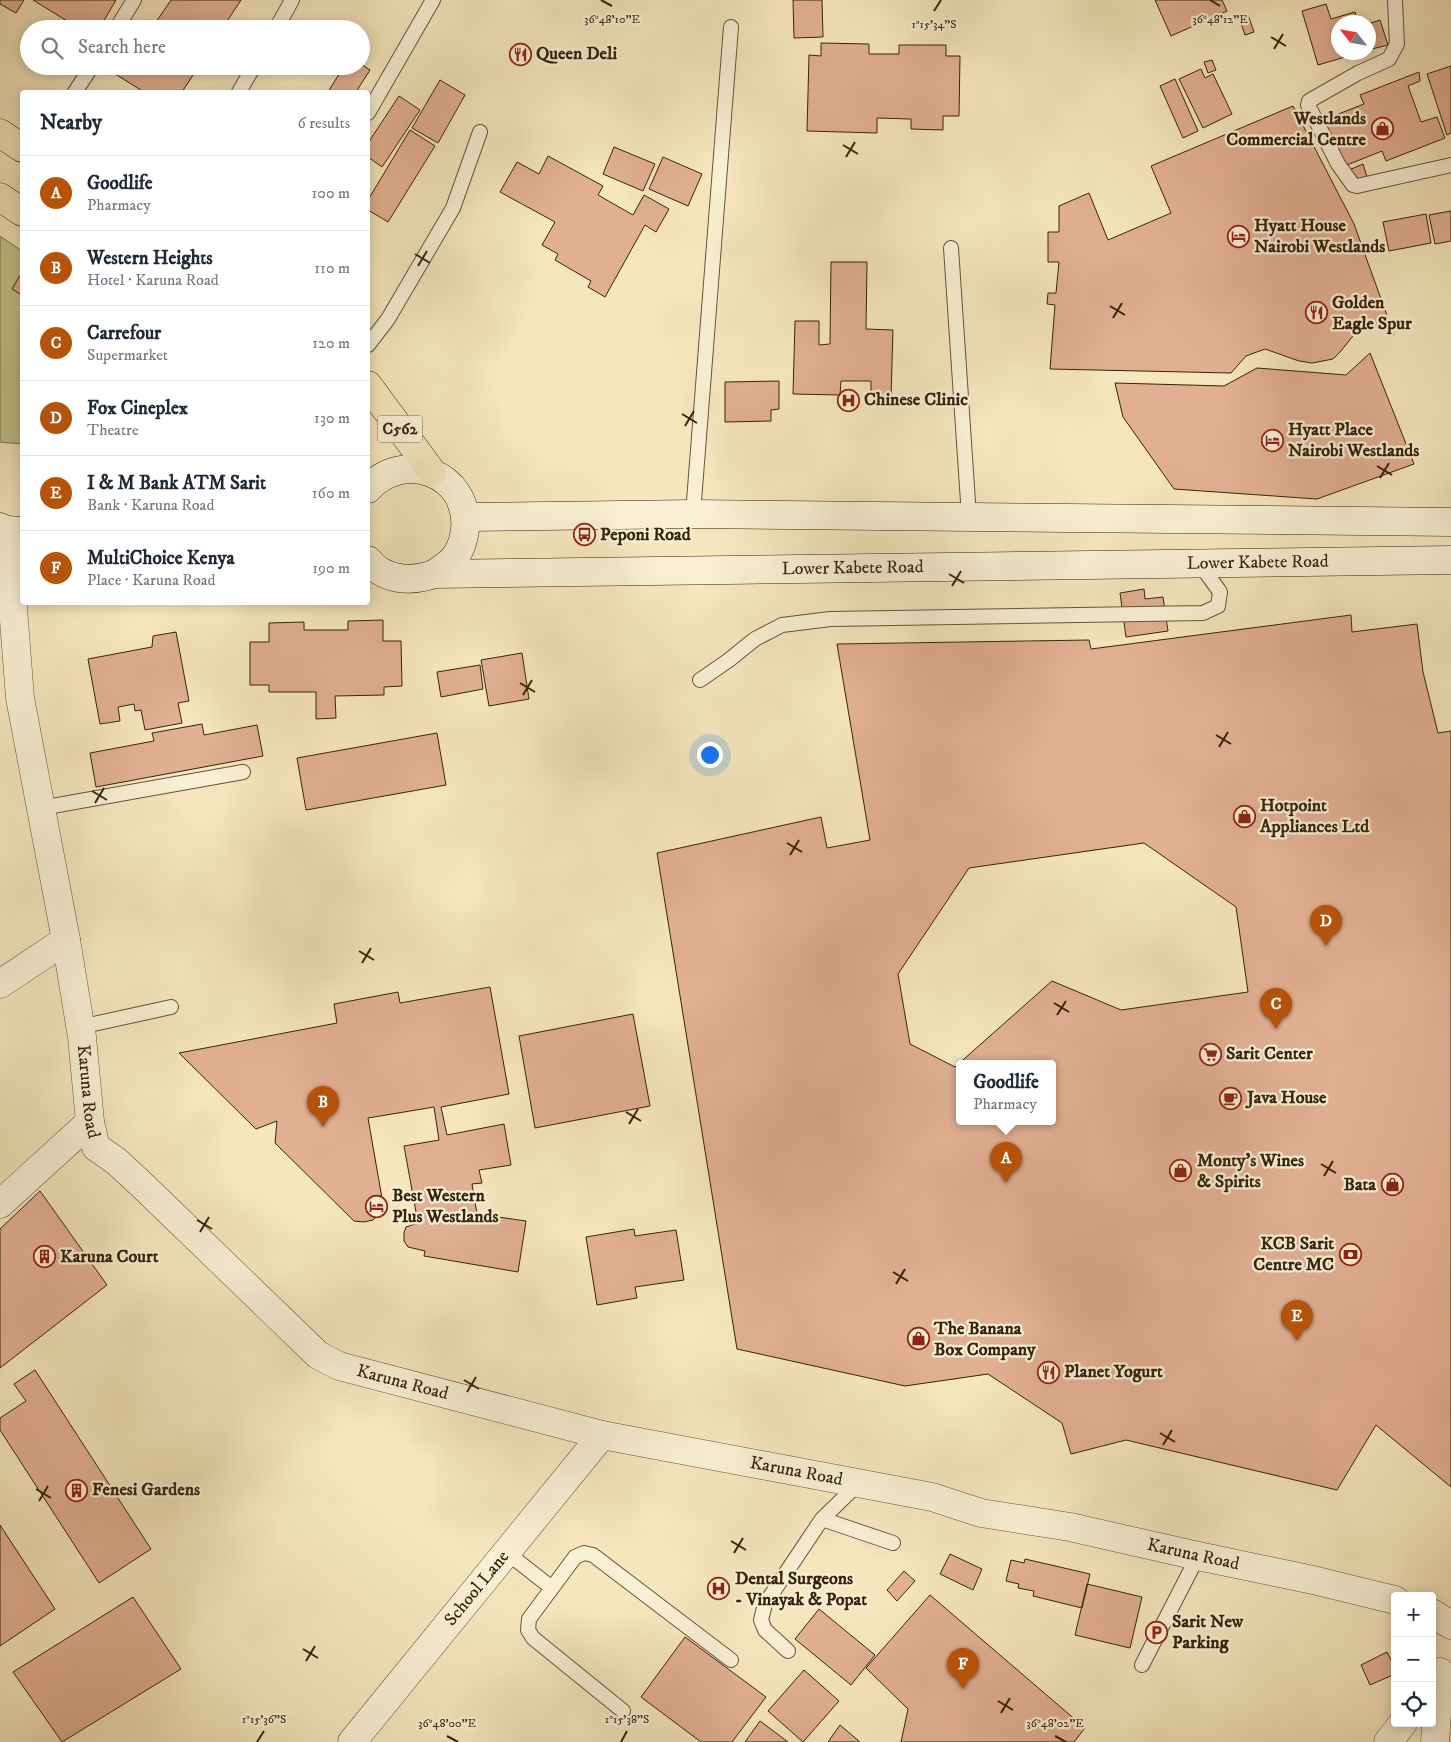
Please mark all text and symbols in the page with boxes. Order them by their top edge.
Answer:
text: 36°48'10"E [584,12,640,27]
text: 36°48'12"E [1192,12,1248,27]
north arrow [1331,15,1376,60]
text: 1°15'34"S [911,17,957,32]
search box [20,20,370,75]
icon: search [38,34,66,62]
text: Search here [78,36,166,59]
restaurant icon: Queen Deli [508,42,532,66]
place label: Queen Deli [536,43,617,65]
place label: Westlands Commercial Centre [1226,108,1367,151]
text: Nearby [40,110,102,136]
text: 6 results [297,113,350,133]
shop icon: Westlands Commercial Centre [1370,117,1394,141]
text: Goodlife [87,172,153,195]
text: A [51,183,61,203]
text: 100 m [312,183,350,203]
text: Pharmacy [87,195,151,215]
place label: Hyatt House Nairobi Westlands [1254,215,1385,258]
hotel icon: Hyatt House Nairobi Westlands [1226,224,1250,248]
text: Western Heights [87,247,213,270]
text: B [51,258,61,278]
text: 110 m [314,258,350,278]
text: Hotel · Karuna Road [87,270,219,290]
place label: Golden Eagle Spur [1332,292,1412,335]
restaurant icon: Golden Eagle Spur [1304,301,1328,325]
text: Carrefour [87,322,161,345]
text: C [51,333,61,353]
text: 120 m [312,333,350,353]
text: Supermarket [87,345,168,365]
hospital icon: Chinese Clinic [836,388,860,412]
place label: Chinese Clinic [864,389,968,411]
text: Fox Cineplex [87,397,188,420]
text: D [50,408,62,428]
text: 130 m [314,408,350,428]
road number: C562 [378,416,422,442]
place label: Hyatt Place Nairobi Westlands [1288,419,1419,462]
text: Theatre [87,420,139,440]
hotel icon: Hyatt Place Nairobi Westlands [1260,428,1284,452]
text: I & M Bank ATM Sarit [87,472,266,495]
text: E [50,483,62,503]
text: 160 m [312,483,350,503]
text: Bank · Karuna Road [87,495,214,515]
bus stop icon: Peponi Road [572,523,596,547]
place label: Peponi Road [600,524,692,546]
text: MultiChoice Kenya [87,547,235,570]
street label: Lower Kabete Road [1187,551,1329,575]
street label: Lower Kabete Road [782,556,924,580]
text: F [51,558,61,578]
text: 190 m [312,558,350,578]
text: Place · Karuna Road [87,570,215,590]
your location [697,742,723,768]
place label: Hotpoint Appliances Ltd [1259,795,1370,838]
shop icon: Hotpoint Appliances Ltd [1232,804,1256,828]
pin: D [1310,905,1342,946]
pin: C [1260,988,1292,1029]
supermarket icon: Sarit Center [1198,1042,1222,1066]
place label: Sarit Center [1226,1043,1313,1065]
street label: Karuna Road [72,1044,105,1141]
popup [956,1060,1056,1125]
text: Goodlife [973,1071,1039,1094]
pin: B [307,1086,339,1127]
cafe icon: Java House [1219,1086,1243,1110]
place label: Java House [1245,1087,1327,1109]
text: Pharmacy [973,1094,1037,1114]
pin: A [990,1142,1022,1183]
place label: Monty's Wines & Spirits [1197,1150,1304,1193]
shop icon: Monty's Wines & Spirits [1169,1159,1193,1183]
shop icon: Bata [1380,1173,1404,1197]
place label: Bata [1344,1174,1376,1196]
place label: Best Western Plus Westlands [392,1185,499,1228]
hotel icon: Best Western Plus Westlands [364,1194,388,1218]
place label: KCB Sarit Centre MC [1253,1233,1334,1276]
bank icon: KCB Sarit Centre MC [1338,1242,1362,1266]
building icon: Karuna Court [32,1245,56,1269]
place label: Karuna Court [60,1246,159,1268]
pin: E [1281,1300,1313,1341]
place label: The Banana Box Company [933,1318,1036,1361]
shop icon: The Banana Box Company [906,1327,930,1351]
street label: Karuna Road [354,1360,451,1405]
restaurant icon: Planet Yogurt [1036,1360,1060,1384]
place label: Planet Yogurt [1064,1361,1163,1383]
street label: Karuna Road [748,1452,844,1491]
building icon: Fenesi Gardens [64,1478,88,1502]
place label: Fenesi Gardens [92,1479,200,1501]
street label: Karuna Road [1145,1534,1241,1575]
street label: School Lane [440,1546,514,1631]
place label: Dental Surgeons - Vinayak & Popat [735,1568,867,1611]
hospital icon: Dental Surgeons - Vinayak & Popat [707,1577,731,1601]
map controls [1391,1592,1436,1727]
button: + [1391,1592,1436,1637]
place label: Sarit New Parking [1172,1611,1244,1654]
parking icon: Sarit New Parking [1144,1620,1168,1644]
button: − [1391,1637,1436,1682]
pin: F [947,1648,979,1689]
button: locate [1391,1682,1436,1727]
text: 1°15'36"S [242,1712,286,1727]
text: 1°15'38"S [605,1712,649,1727]
text: 36°48'00"E [418,1716,476,1731]
text: 36°48'02"E [1026,1716,1084,1731]

